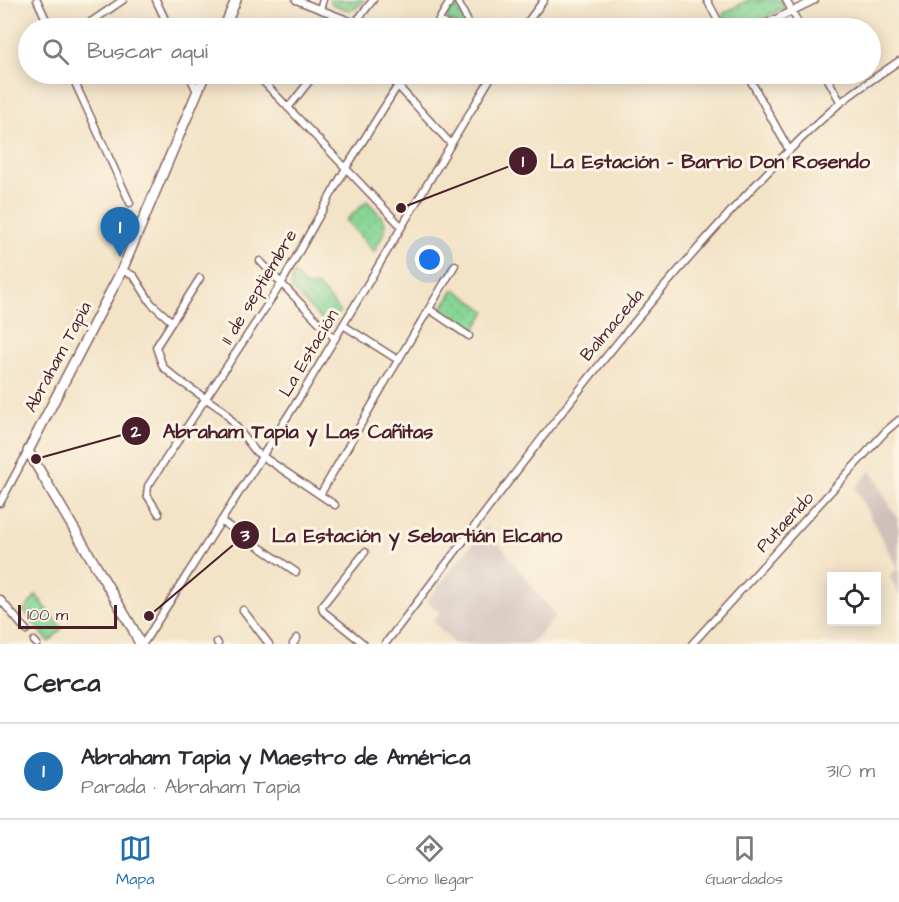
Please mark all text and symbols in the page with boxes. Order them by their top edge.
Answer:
search box [18,18,881,84]
icon: search [39,35,72,68]
text: Buscar aquí [87,36,208,67]
callout: La Estación - Barrio Don Rosendo [508,142,882,180]
text: La Estación - Barrio Don Rosendo [550,148,871,176]
text: 1 [522,149,525,174]
pin: 1 [100,208,140,257]
street label: 11 de septiembre [215,224,303,349]
your location [415,245,444,274]
street label: Balmaceda [574,283,650,367]
street label: Abraham Tapia [18,297,98,417]
street label: La Estación [273,304,345,402]
callout: Abraham Tapia y Las Cañitas [121,412,446,450]
text: Abraham Tapia y Las Cañitas [163,418,433,447]
text: 2 [130,419,142,444]
street label: Putaendo [750,486,820,558]
callout: La Estación y Sebartián Elcano [230,516,575,554]
text: La Estación y Sebartián Elcano [272,522,563,551]
text: 3 [239,523,250,548]
map controls [827,572,881,626]
button: locate [827,572,881,626]
scale bar [18,602,117,630]
text: 100 m [27,604,68,626]
text: Cerca [24,665,101,701]
text: Abraham Tapia y Maestro de América [81,742,470,773]
text: 1 [42,757,45,785]
text: 310 m [826,757,875,785]
text: Parada · Abraham Tapia [81,773,300,801]
tab: Mapa [116,832,154,890]
tab: Cómo llegar [386,832,473,890]
tab: Guardados [705,832,783,890]

